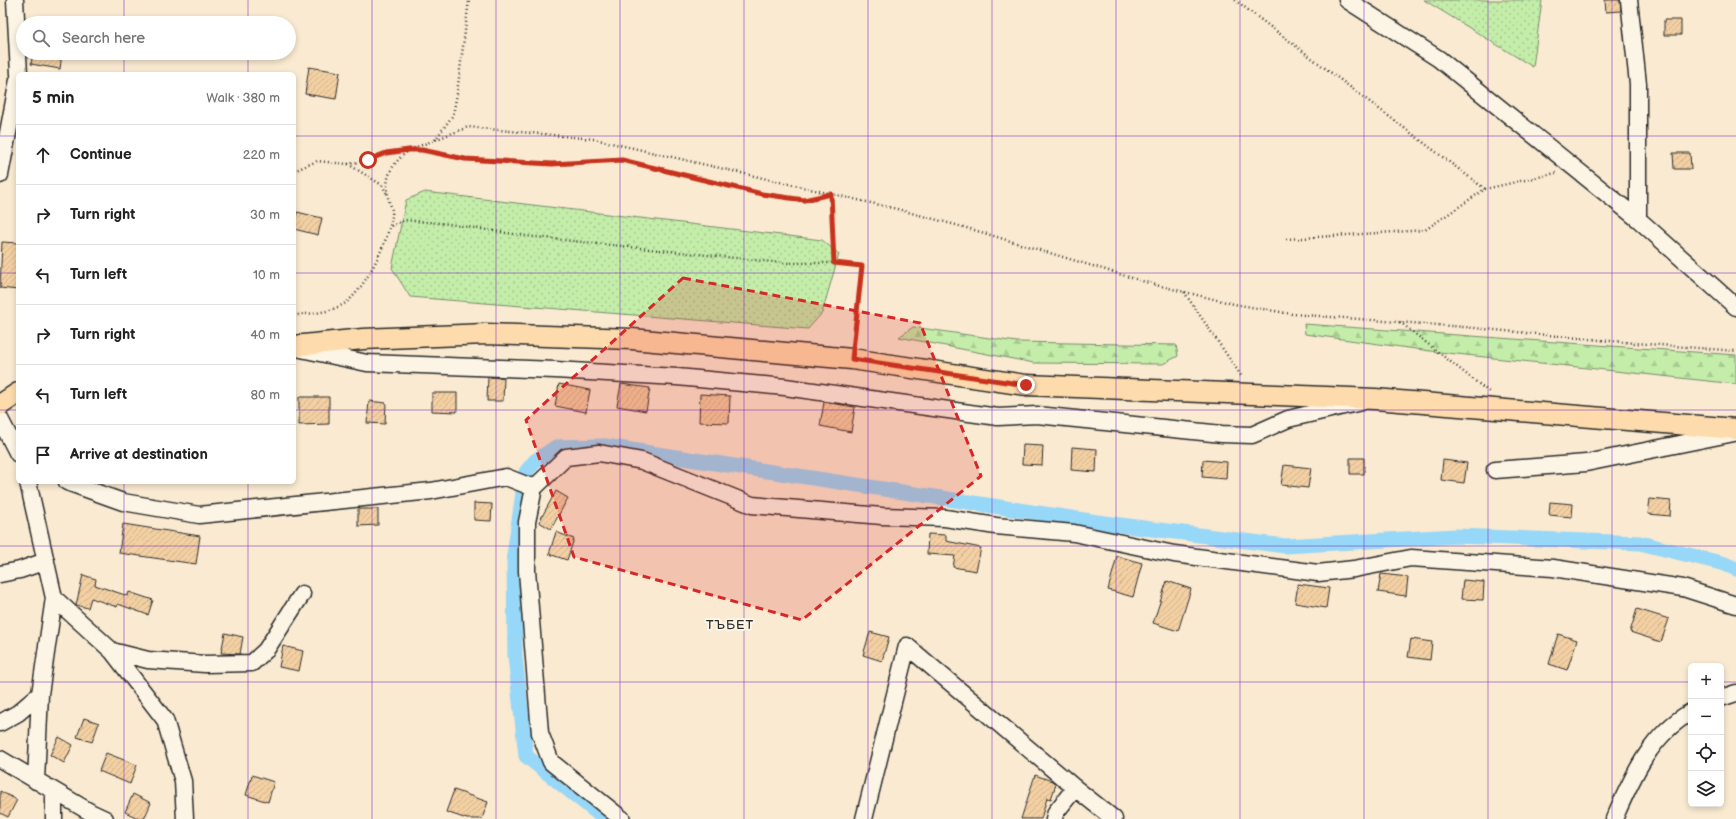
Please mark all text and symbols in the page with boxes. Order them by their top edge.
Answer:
search box [16,16,296,60]
icon: search [30,27,52,49]
text: Search here [62,29,145,48]
text: 5 min [32,88,75,108]
text: Walk · 380 m [206,90,280,106]
icon: ahead [32,144,54,166]
text: Continue [70,145,132,164]
text: 220 m [243,147,280,163]
route start [359,151,377,169]
icon: right [32,204,54,226]
text: Turn right [70,205,135,224]
text: 30 m [250,207,280,223]
icon: left [32,264,54,286]
text: Turn left [70,265,127,284]
text: 10 m [253,267,280,283]
icon: right [32,324,54,346]
text: Turn right [70,325,135,344]
text: 40 m [250,327,280,343]
route end [1017,376,1035,394]
icon: left [32,384,54,406]
text: Turn left [70,385,127,404]
text: 80 m [251,387,280,403]
icon: arrive [32,444,54,466]
text: Arrive at destination [70,445,208,464]
district label: ТЪБЕТ [706,617,754,633]
map controls [1688,663,1724,807]
button: + [1688,663,1724,699]
button: − [1688,699,1724,735]
button: locate [1688,735,1724,771]
button: layers [1688,771,1724,807]

